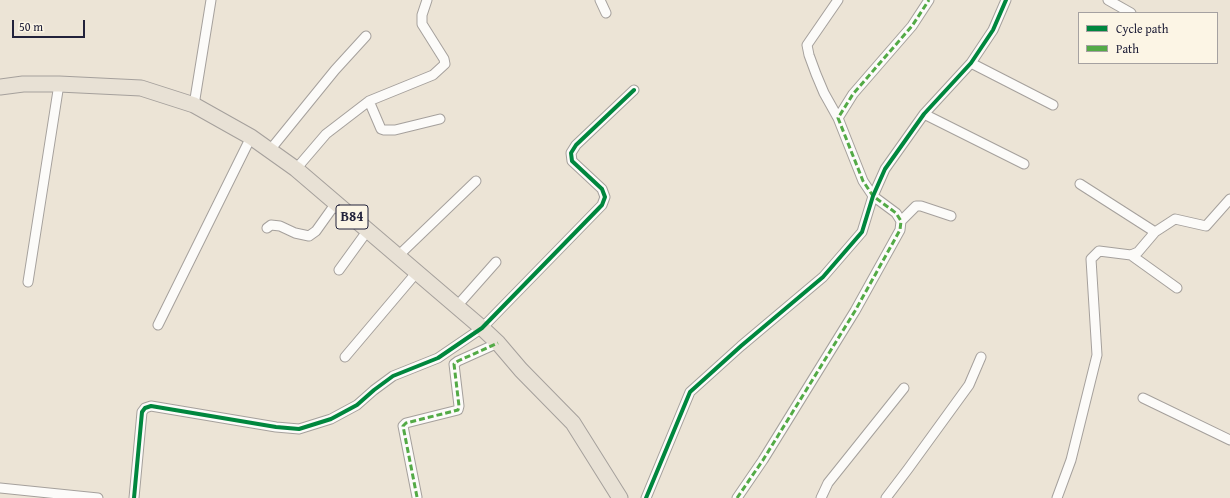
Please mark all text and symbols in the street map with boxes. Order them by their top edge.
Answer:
scale bar [14,12,87,38]
legend [1078,12,1218,64]
text: 50 m [19,18,43,35]
text: Cycle path [1116,20,1168,37]
text: Path [1116,40,1139,57]
road number: B84 [336,205,368,229]

